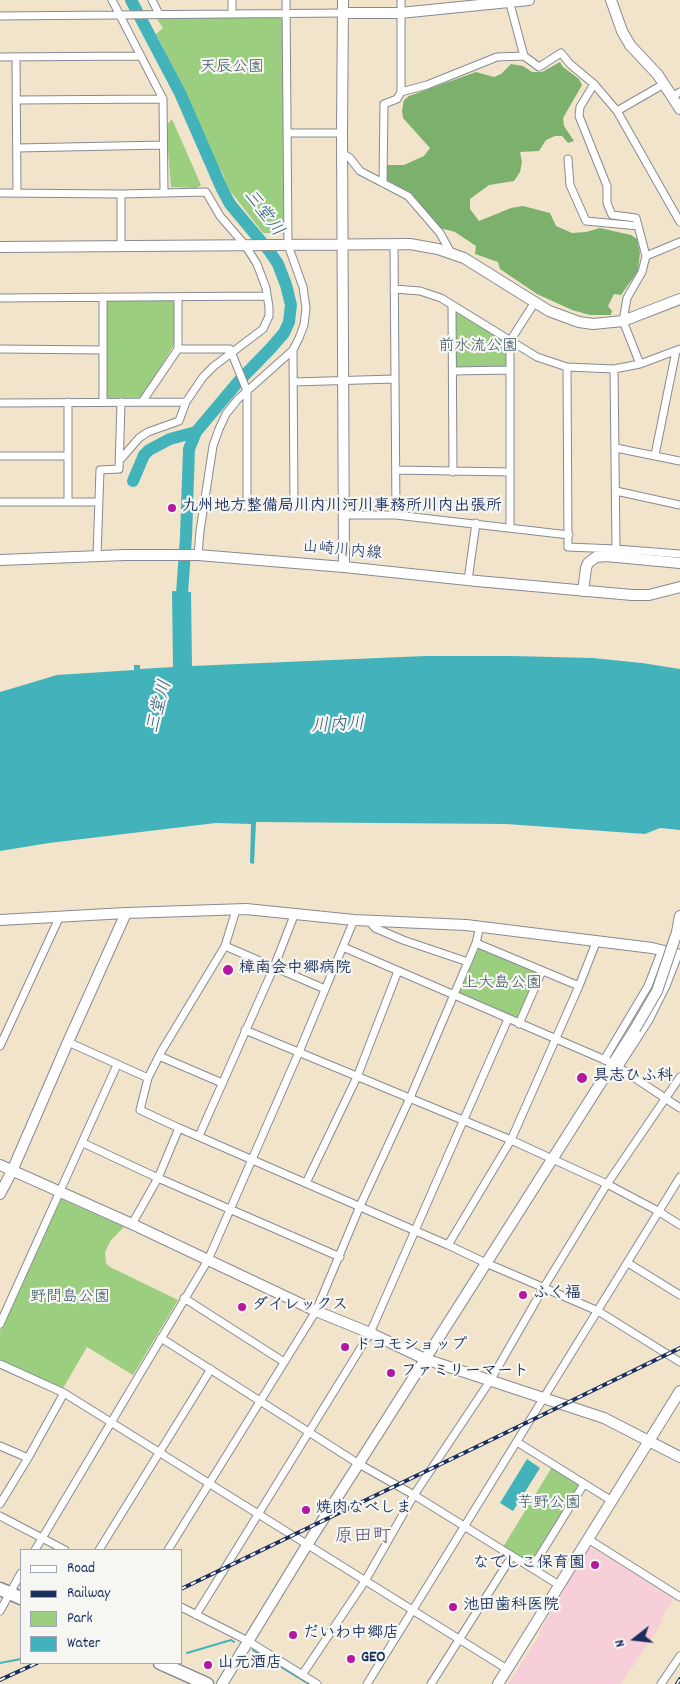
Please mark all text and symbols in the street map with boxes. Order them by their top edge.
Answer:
park label: 天辰公園 [200,59,264,79]
water label: 三堂川 [237,186,287,242]
park label: 前水流公園 [438,338,518,358]
place label: 九州地方整備局川内川河川事務所川内出張所 [182,498,502,518]
marker: 九州地方整備局川内川河川事務所川内出張所 [166,502,178,514]
street label: 山崎川内線 [301,539,383,565]
water label: 三堂川 [144,678,178,736]
water label: 川内川 [310,715,366,739]
place label: 樟南会中郷病院 [239,960,351,980]
marker: 樟南会中郷病院 [221,963,235,977]
park label: 上大島公園 [462,975,542,995]
place label: 具志ひふ科 [593,1068,673,1088]
marker: 具志ひふ科 [575,1071,589,1085]
place label: ふく福 [533,1285,581,1305]
park label: 野間島公園 [30,1289,110,1309]
marker: ふく福 [517,1289,529,1301]
place label: ダイレックス [252,1297,348,1317]
marker: ダイレックス [236,1301,248,1313]
place label: ドコモショップ [355,1337,467,1357]
marker: ドコモショップ [339,1341,351,1353]
place label: ファミリーマート [401,1363,529,1383]
marker: ファミリーマート [385,1367,397,1379]
park label: 芋野公園 [517,1495,581,1515]
place label: 焼肉なべしま [316,1500,412,1520]
marker: 焼肉なべしま [300,1504,312,1516]
district label: 原田町 [335,1527,391,1549]
legend [20,1549,182,1664]
place label: なでしこ保育園 [473,1555,585,1575]
text: Road [67,1558,95,1580]
marker: なでしこ保育園 [589,1559,601,1571]
text: Railway [67,1583,110,1605]
place label: 池田歯科医院 [463,1597,559,1617]
marker: 池田歯科医院 [447,1601,459,1613]
text: Park [67,1608,93,1630]
north arrow [610,1614,660,1664]
place label: だいわ中郷店 [303,1625,399,1645]
marker: だいわ中郷店 [287,1629,299,1641]
text: Water [67,1633,100,1655]
text: N [610,1637,631,1649]
place label: GEO [361,1649,386,1669]
marker: GEO [345,1653,357,1665]
place label: 山元酒店 [218,1655,282,1675]
marker: 山元酒店 [202,1659,214,1671]

